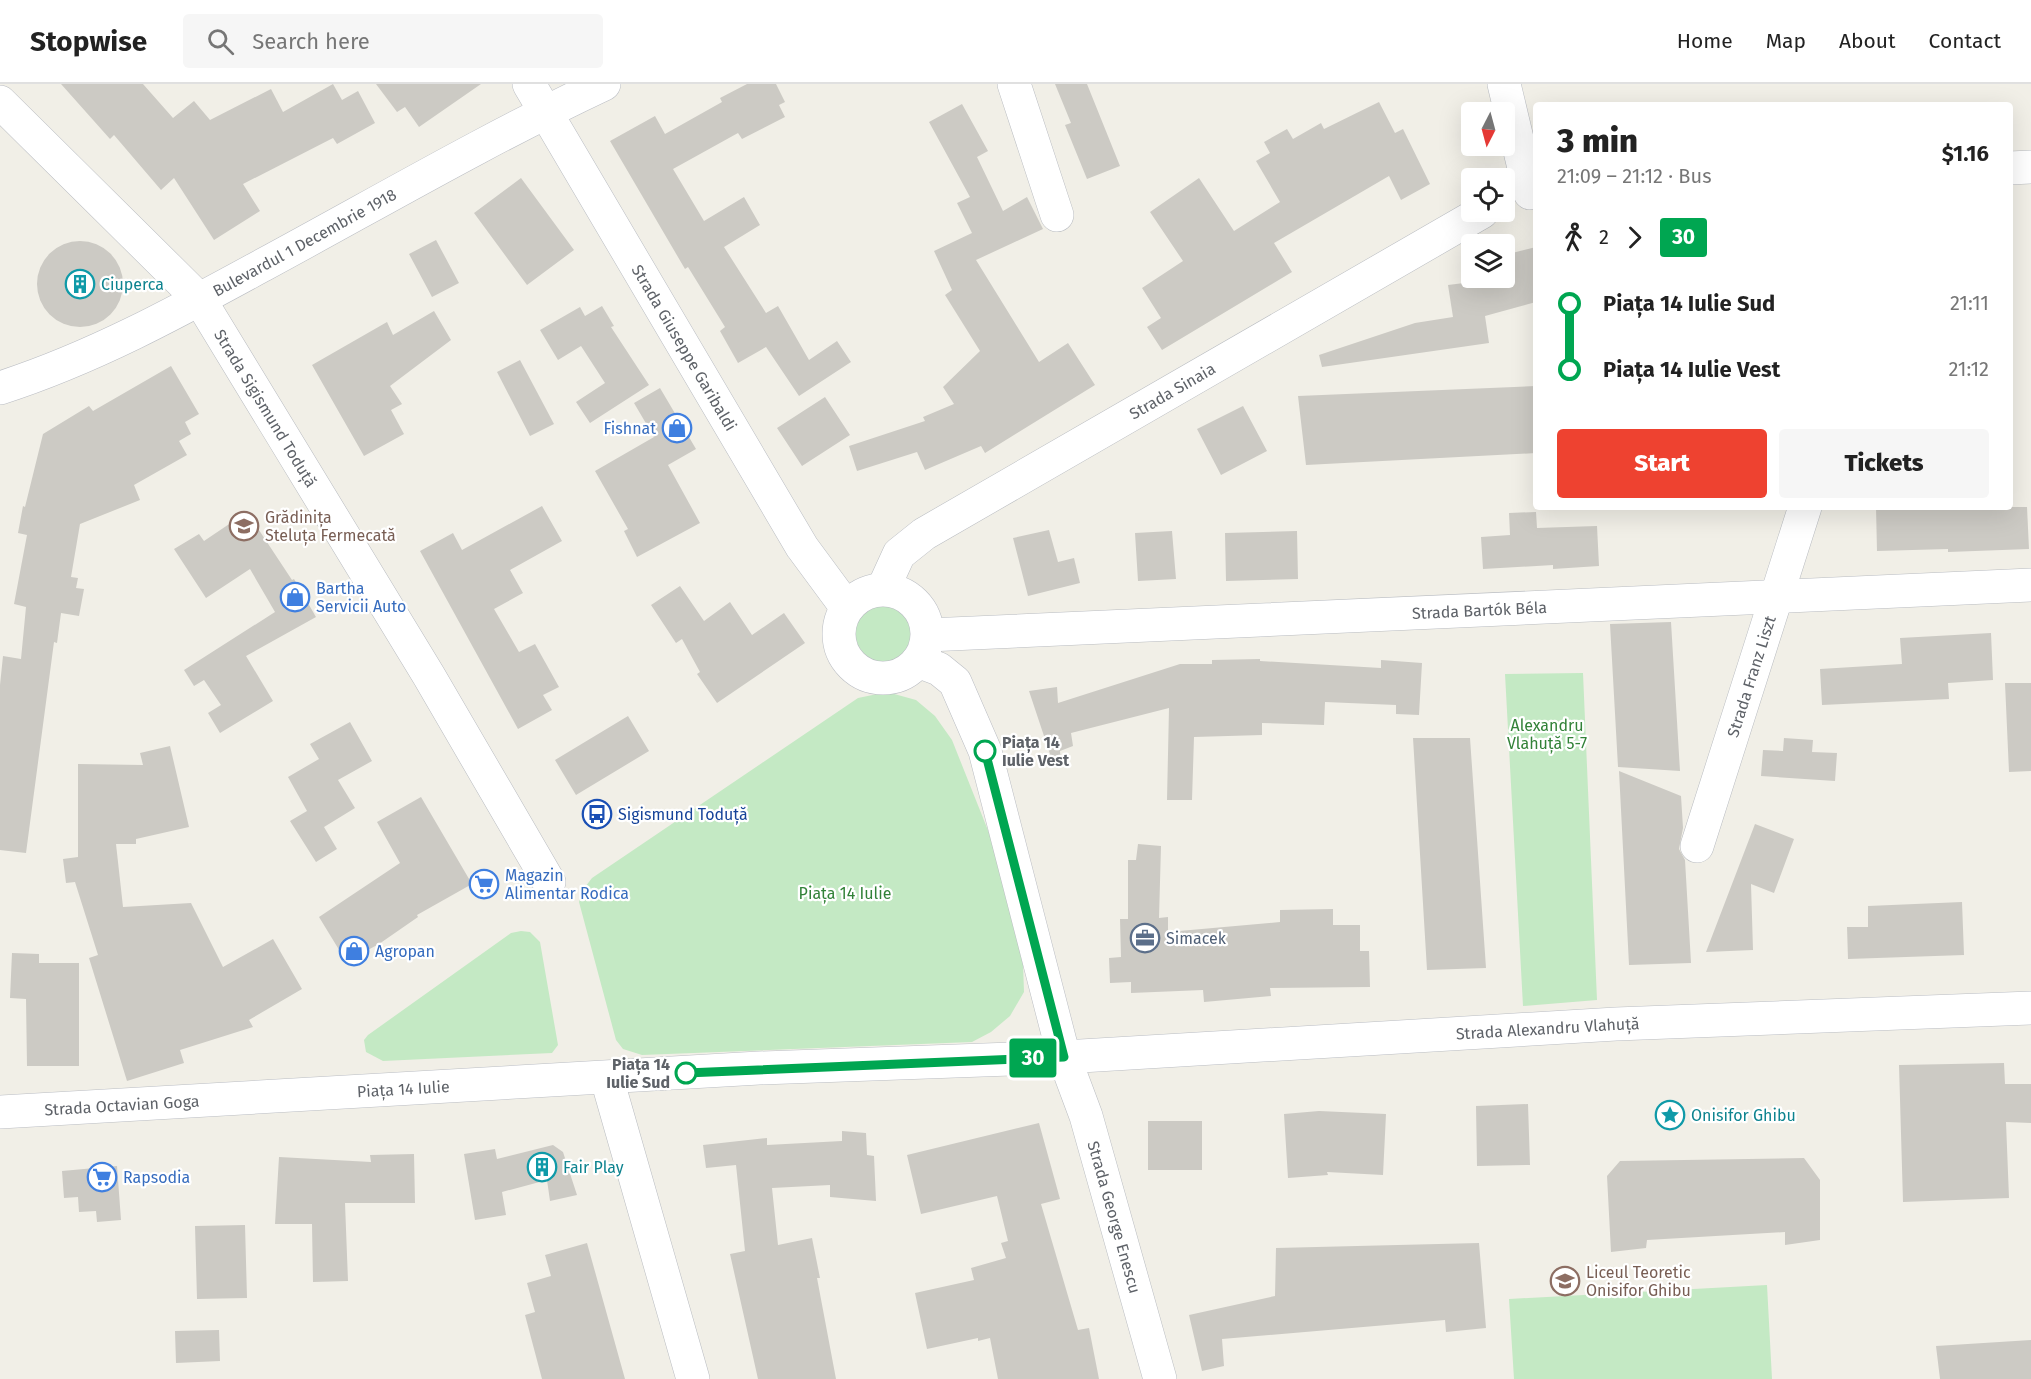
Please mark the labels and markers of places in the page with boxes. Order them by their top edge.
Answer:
building icon: Ciuperca [64,268,96,300]
place label: Ciuperca [101,275,164,294]
shop icon: Fishnat [661,412,693,444]
place label: Fishnat [603,419,656,438]
place label: Grădinița Steluța Fermecată [265,508,396,546]
school or university icon: Grădinița Steluța Fermecată [228,510,260,542]
place label: Bartha Servicii Auto [316,579,406,616]
shop icon: Bartha Servicii Auto [279,581,311,613]
place label: Piața 14 Iulie Vest [1002,733,1070,770]
marker: Piața 14 Iulie Vest [974,740,996,762]
bus stop icon: Sigismund Toduță [581,798,613,830]
place label: Sigismund Toduță [618,805,748,825]
place label: Magazin Alimentar Rodica [505,866,629,903]
supermarket icon: Magazin Alimentar Rodica [468,868,500,900]
office icon: Simacek [1129,922,1161,954]
place label: Simacek [1166,929,1227,948]
shop icon: Agropan [338,935,370,967]
place label: Agropan [375,942,435,961]
place label: Piața 14 Iulie Sud [606,1055,670,1092]
marker: Piața 14 Iulie Sud [675,1062,697,1084]
place icon: Onisifor Ghibu [1654,1099,1686,1131]
place label: Onisifor Ghibu [1691,1106,1796,1125]
building icon: Fair Play [526,1151,558,1183]
place label: Fair Play [563,1158,624,1177]
supermarket icon: Rapsodia [86,1161,118,1193]
place label: Rapsodia [123,1168,190,1187]
place label: Liceul Teoretic Onisifor Ghibu [1586,1263,1691,1300]
school or university icon: Liceul Teoretic Onisifor Ghibu [1549,1265,1581,1297]

